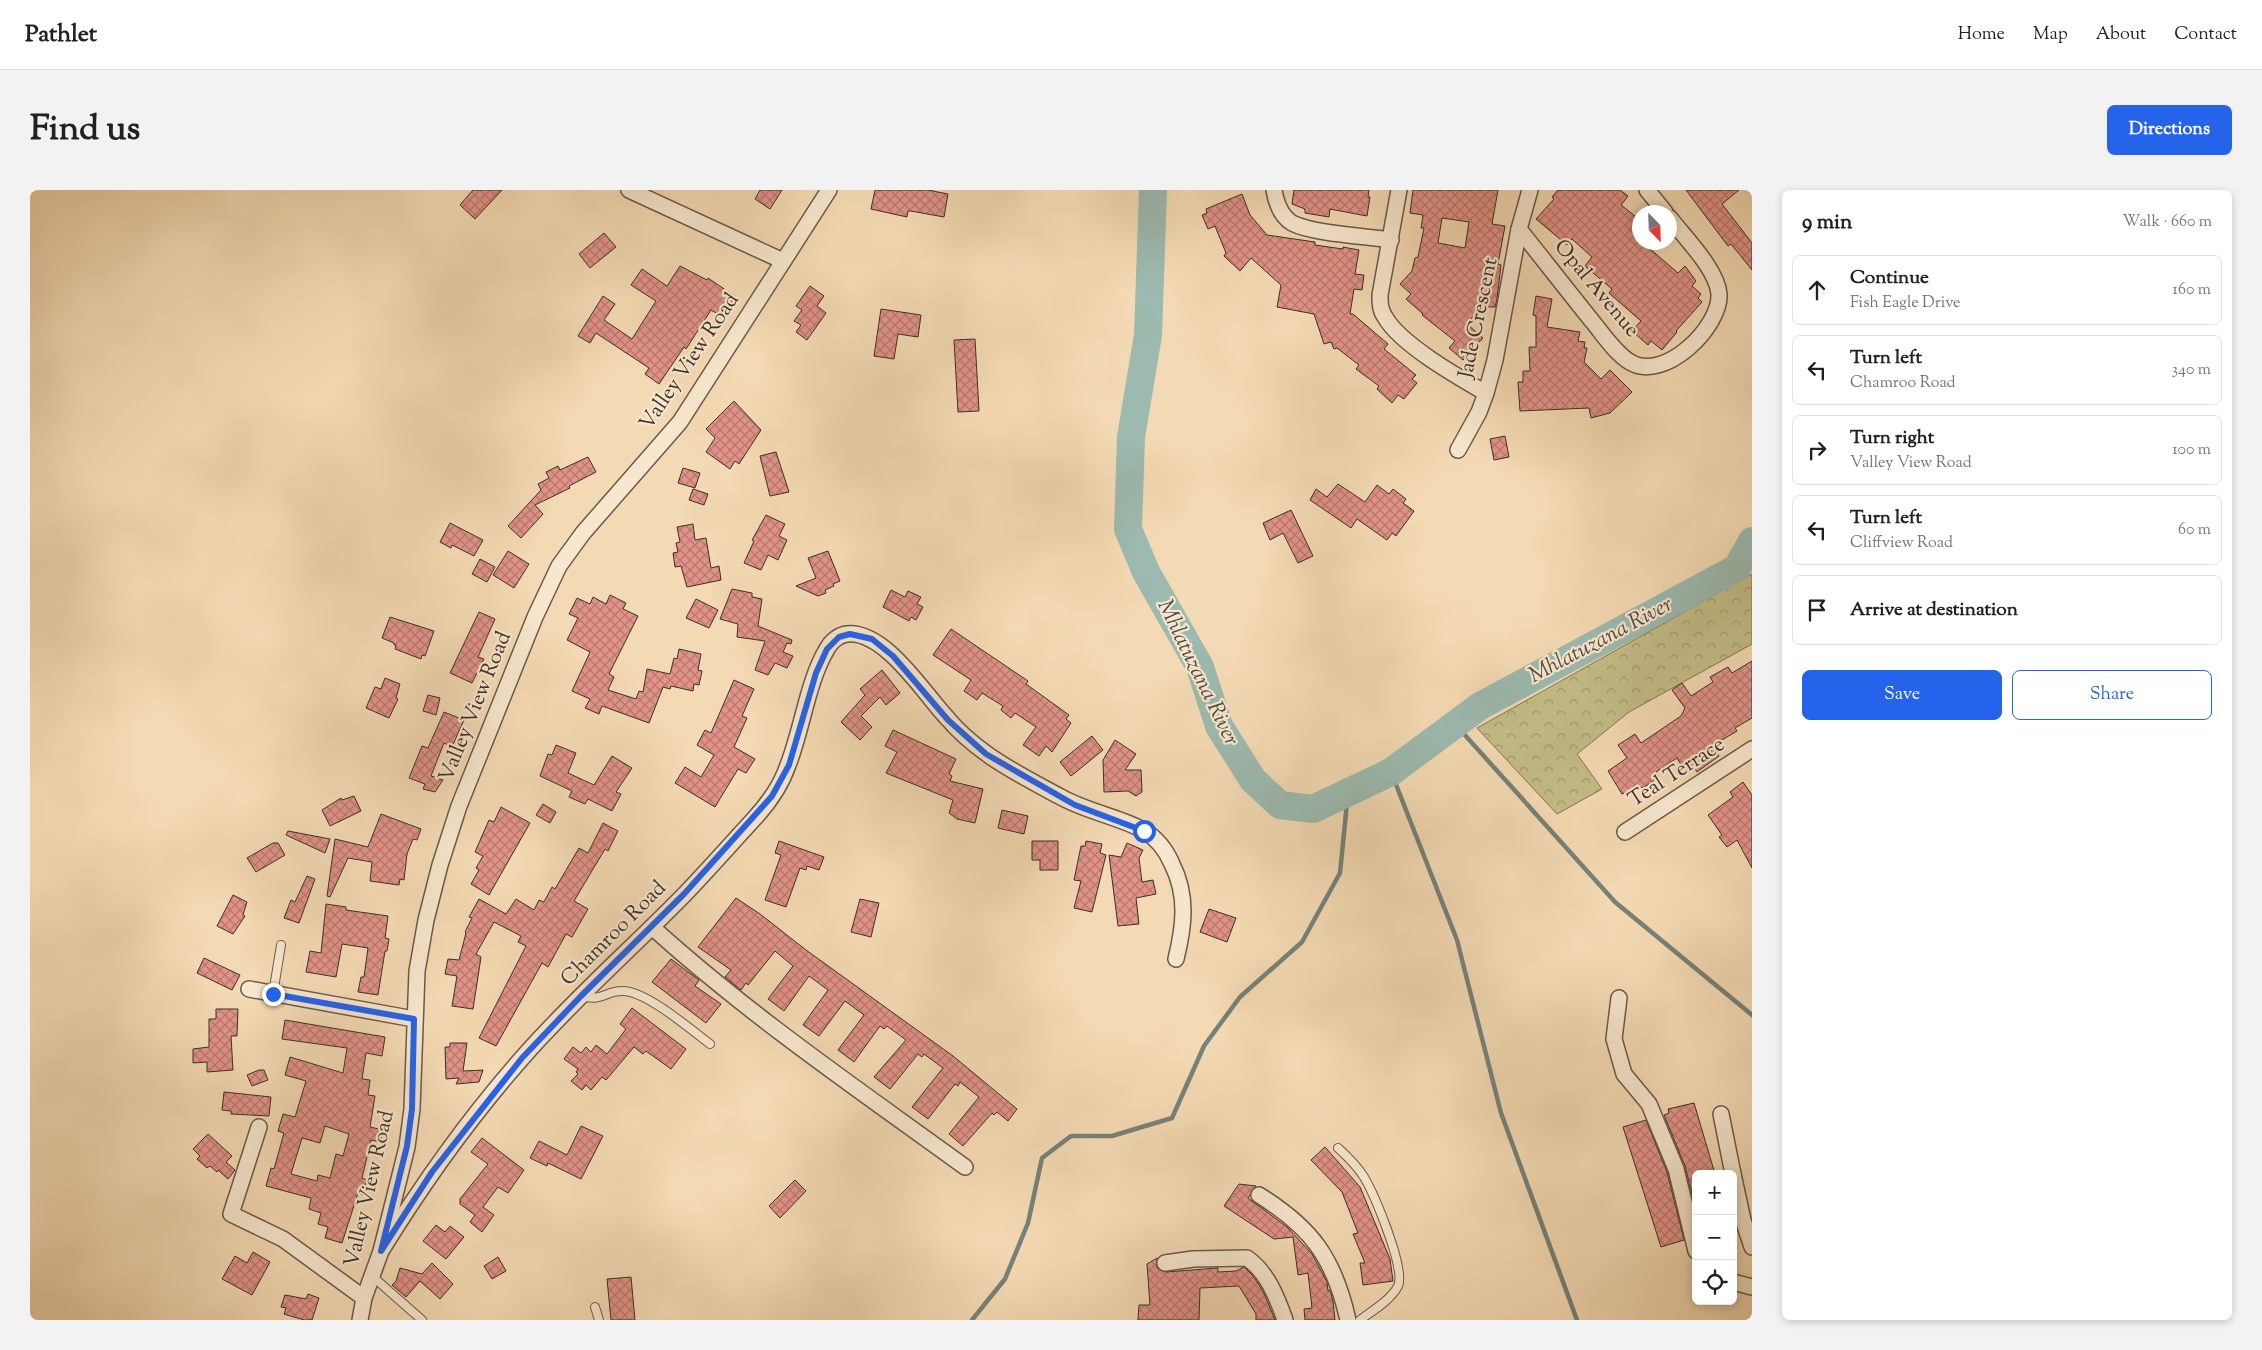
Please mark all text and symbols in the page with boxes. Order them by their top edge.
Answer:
text: Pathlet [25,18,97,52]
text: Home [1958,22,2005,48]
text: Map [2033,22,2068,48]
text: About [2096,22,2146,48]
text: Contact [2174,22,2237,48]
text: Find us [30,105,140,156]
button: Directions [2107,105,2232,155]
north arrow [1632,205,1677,250]
text: 9 min [1802,208,1852,238]
text: Walk · 660 m [2123,211,2212,234]
street label: Opal Avenue [1546,233,1646,345]
street label: Jade Crescent [1451,255,1506,382]
text: Continue [1850,265,1929,292]
icon: ahead [1803,276,1831,304]
text: 160 m [2173,279,2211,302]
street label: Valley View Road [633,287,747,437]
text: Fish Eagle Drive [1850,292,1961,315]
text: Turn left [1850,345,1922,372]
icon: left [1803,356,1831,384]
text: 340 m [2172,359,2211,382]
text: Chamroo Road [1850,372,1956,395]
text: Turn right [1850,425,1934,452]
icon: right [1803,436,1831,464]
text: 100 m [2172,439,2211,462]
text: Valley View Road [1850,452,1972,475]
text: Turn left [1850,505,1922,532]
icon: left [1803,516,1831,544]
text: 60 m [2178,519,2211,542]
text: Cliffview Road [1850,532,1953,555]
water label: Mhlatuzana River [1523,589,1679,692]
water label: Mhlatuzana River [1148,595,1246,752]
icon: arrive [1803,596,1831,624]
text: Arrive at destination [1850,597,2018,624]
street label: Valley View Road [432,627,520,787]
button: Save [1802,670,2002,720]
button: Share [2012,670,2212,720]
street label: Teal Terrace [1623,731,1731,815]
route start [1133,820,1156,843]
street label: Chamroo Road [554,874,674,994]
route end [262,983,285,1006]
street label: Valley View Road [337,1108,403,1270]
map controls [1692,1170,1737,1305]
button: + [1692,1170,1737,1215]
button: − [1692,1215,1737,1260]
button: locate [1692,1260,1737,1305]

